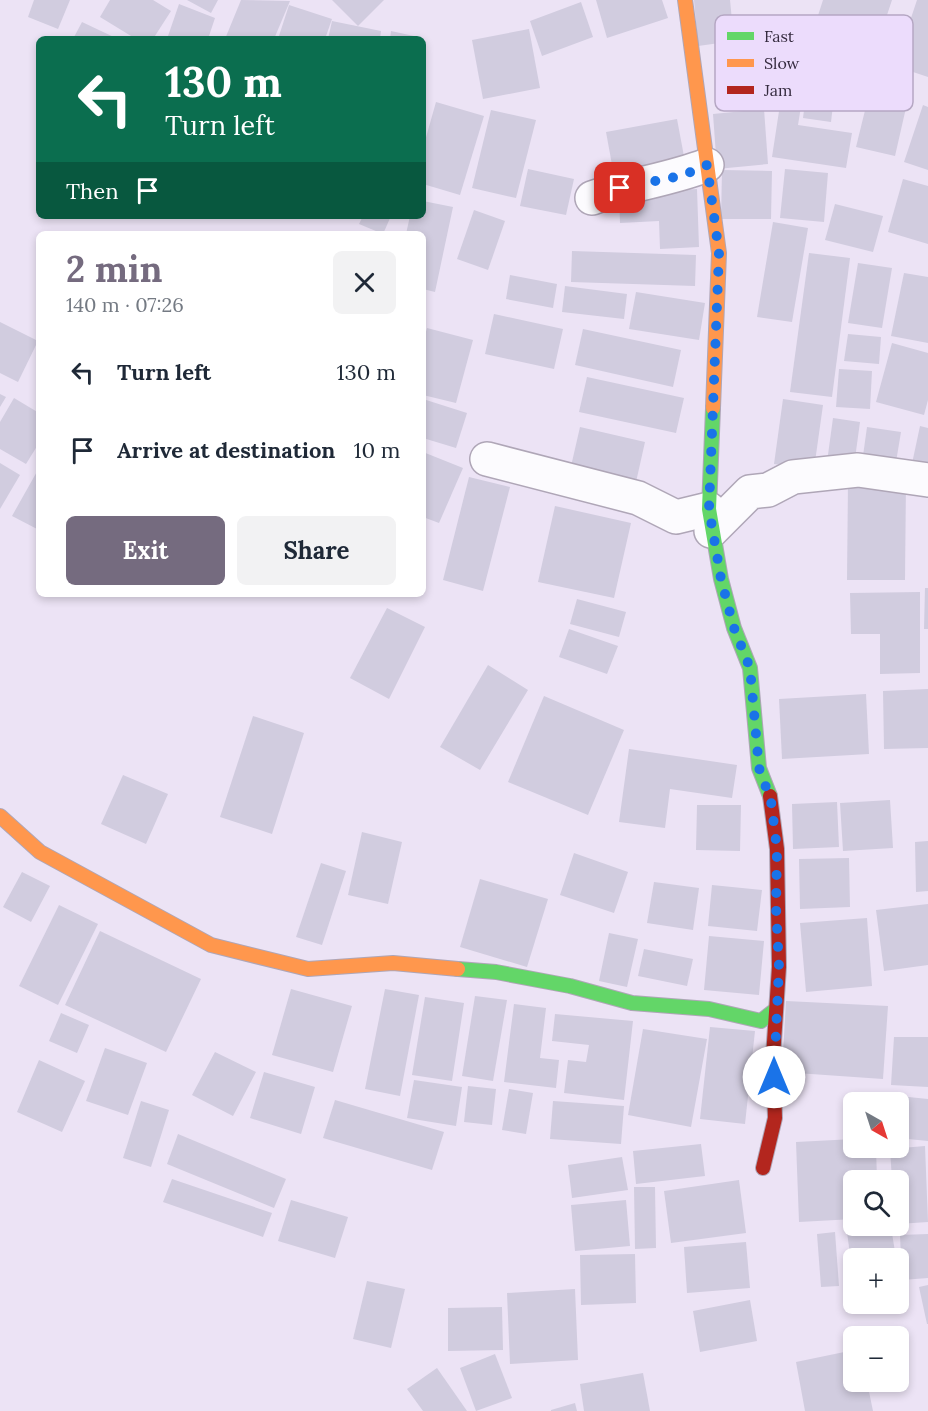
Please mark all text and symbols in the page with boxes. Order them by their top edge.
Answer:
legend [715,15,913,111]
text: Fast [764,26,795,46]
text: Slow [764,53,800,73]
text: 130 m [165,55,282,109]
icon: left [66,60,144,138]
text: Jam [763,80,792,100]
text: Turn left [165,108,275,142]
pin [594,162,645,213]
icon: arrive [603,171,636,204]
icon: arrive [131,174,164,207]
text: Then [66,177,119,205]
text: 2 min [66,246,163,292]
button: close [333,251,396,314]
text: 140 m · 07:26 [66,292,184,317]
icon: left [66,356,99,389]
text: Turn left [117,358,211,386]
text: 130 m [337,358,396,386]
icon: arrive [66,434,99,467]
text: Arrive at destination [117,436,335,464]
text: 10 m [353,436,401,464]
button: Exit [66,516,225,585]
button: Share [237,516,396,585]
position arrow [742,1045,806,1109]
north arrow [843,1092,909,1158]
map controls [843,1092,909,1392]
button: search [843,1170,909,1236]
button: + [843,1248,909,1314]
button: − [843,1326,909,1392]

